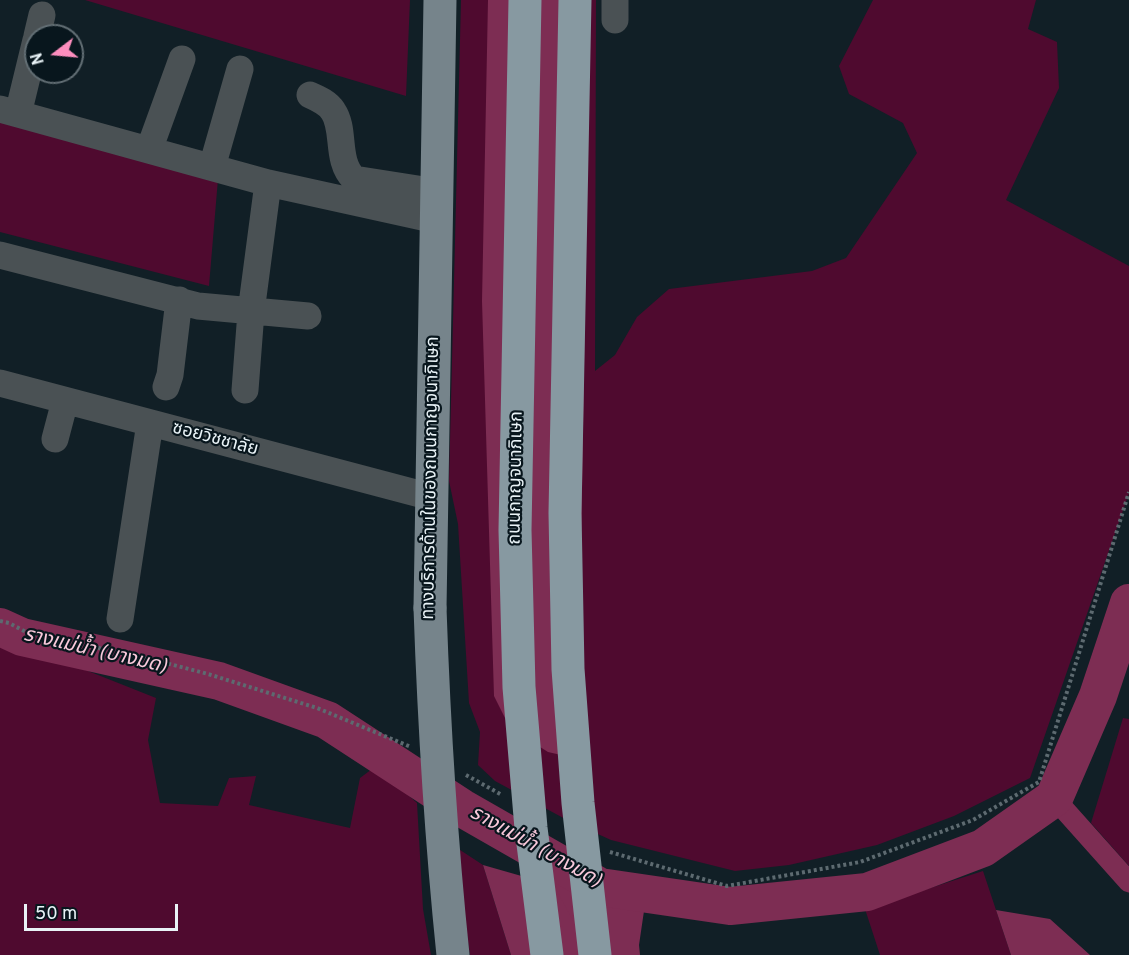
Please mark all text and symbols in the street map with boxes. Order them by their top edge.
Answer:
north arrow [24,24,84,84]
text: N [27,50,50,67]
street label: ทางบริการด้านในของถนนกาญจนาภิเษก [419,336,445,620]
street label: ถนนกาญจนาภิเษก [505,411,529,545]
street label: ซอยวิชชาลัย [170,418,260,462]
water label: รางแม่น้ำ (บางมด) [21,624,169,680]
water label: รางแม่น้ำ (บางมด) [465,802,605,894]
scale bar [27,892,182,930]
text: 50 m [35,903,77,926]

